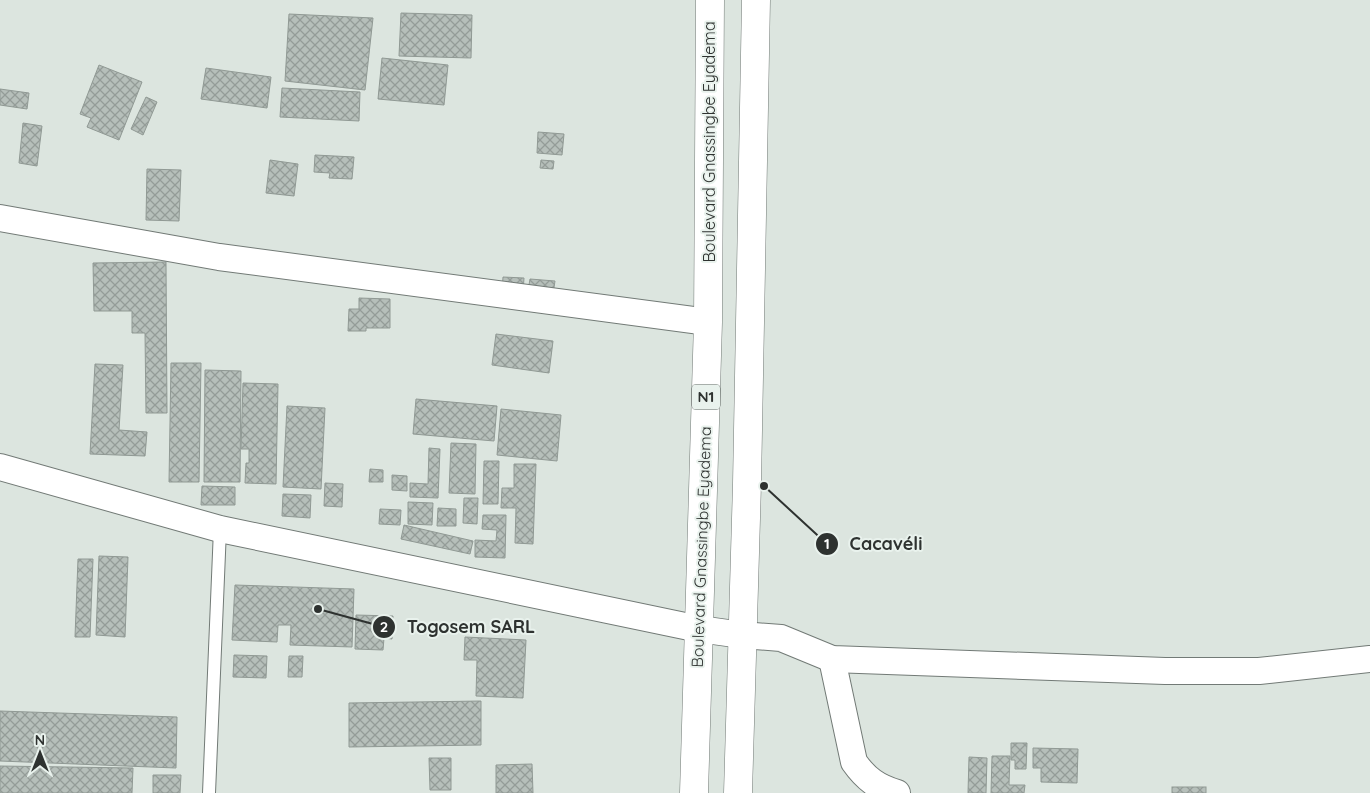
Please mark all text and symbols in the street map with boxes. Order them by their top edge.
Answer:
street label: Boulevard Gnassingbe Eyadema [699,21,719,263]
road number: N1 [692,384,720,410]
street label: Boulevard Gnassingbe Eyadema [687,426,715,668]
callout: Cacavéli [815,527,933,560]
text: Cacavéli [850,532,922,555]
text: 1 [824,534,830,553]
callout: Togosem SARL [372,610,545,643]
text: Togosem SARL [407,615,535,638]
text: 2 [380,617,388,636]
north arrow [15,728,65,778]
text: N [35,731,45,749]

